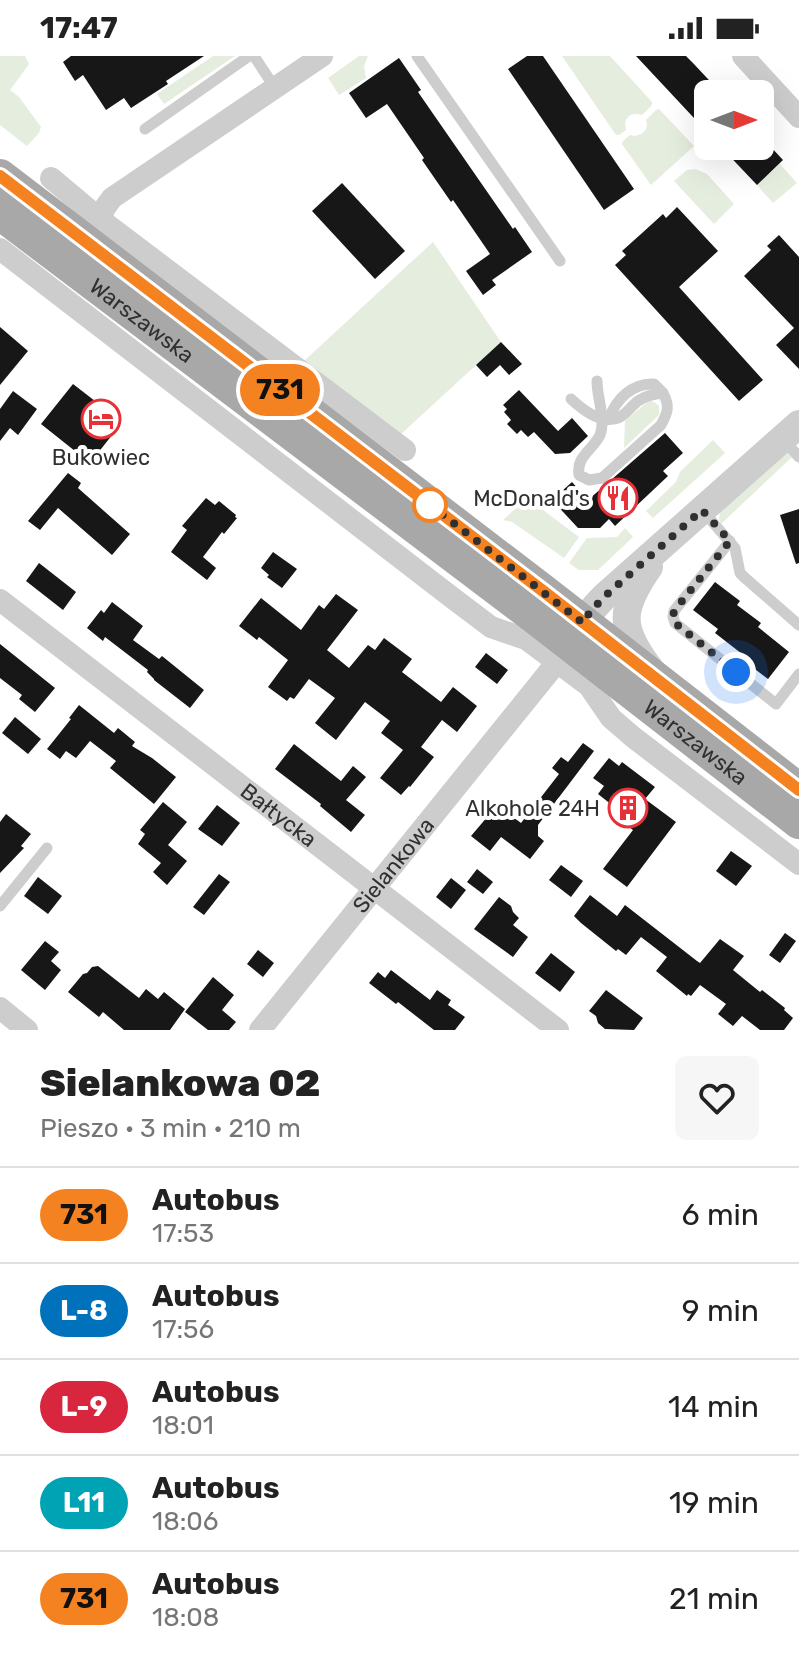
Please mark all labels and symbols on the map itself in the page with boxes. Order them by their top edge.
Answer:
north arrow [694,80,774,160]
street label: Warszawska [84,272,200,369]
line badge: 731 [234,364,326,416]
hotel icon: Bukowiec [80,398,122,440]
place label: Bukowiec [52,444,150,471]
restaurant icon: McDonald's [597,477,639,519]
place label: McDonald's [473,485,590,512]
unlabelled marker [413,488,447,522]
your location [716,652,756,692]
street label: Warszawska [638,693,753,791]
street label: Bałtycka [235,777,322,853]
building icon: Alkohole 24H [607,787,649,829]
place label: Alkohole 24H [465,795,600,822]
street label: Sielankowa [347,812,440,918]

